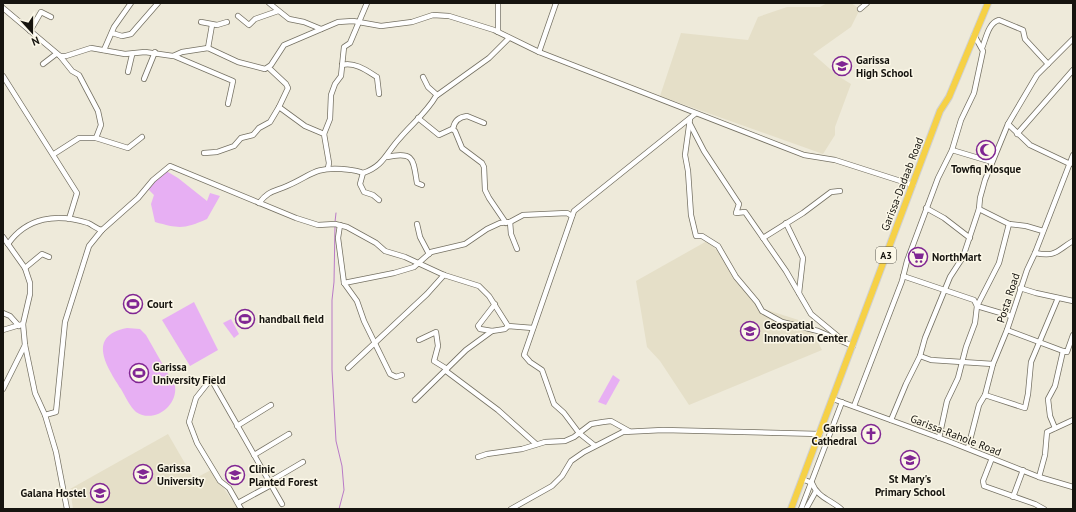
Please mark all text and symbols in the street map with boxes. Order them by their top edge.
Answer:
north arrow [12,12,52,52]
text: N [30,34,41,49]
place label: Garissa High School [856,53,913,80]
school or university icon: Garissa High School [831,55,853,77]
street label: Garissa-Dadaab Road [878,135,926,233]
mosque icon: Towfiq Mosque [975,139,997,161]
place label: Towfiq Mosque [951,162,1021,176]
supermarket icon: NorthMart [907,246,929,268]
road number: A3 [876,247,896,263]
place label: NorthMart [932,250,982,264]
street label: Posta Road [993,271,1023,325]
sports icon: Court [122,293,144,315]
place label: Court [147,297,173,311]
sports icon: handball field [234,308,256,330]
place label: handball field [259,312,324,326]
place label: Geospatial Innovation Center [764,318,848,345]
school or university icon: Geospatial Innovation Center [739,320,761,342]
place label: Garissa University Field [153,360,226,387]
sports icon: Garissa University Field [128,362,150,384]
street label: Garissa-Rahole Road [908,411,1004,459]
place label: Garissa Cathedral [812,421,858,448]
church icon: Garissa Cathedral [860,423,882,445]
school or university icon: St Mary's Primary School [899,449,921,471]
place label: Garissa University [157,461,205,488]
place label: Clinic Planted Forest [249,462,318,489]
school or university icon: Garissa University [132,463,154,485]
school or university icon: Clinic Planted Forest [224,464,246,486]
place label: St Mary's Primary School [875,472,946,499]
school or university icon: Galana Hostel [89,482,111,504]
place label: Galana Hostel [21,486,87,500]

